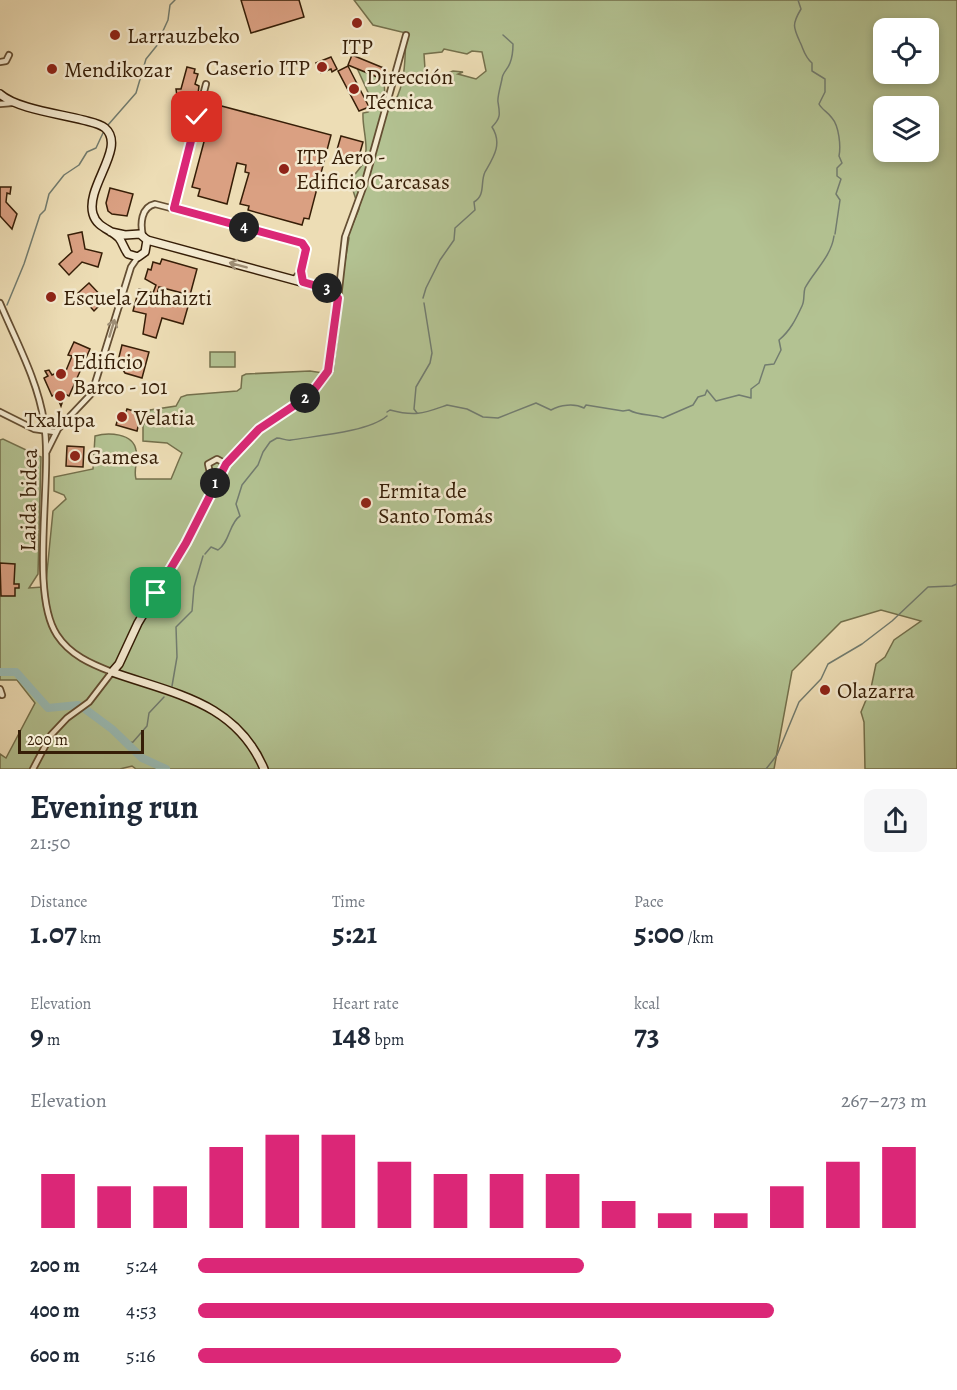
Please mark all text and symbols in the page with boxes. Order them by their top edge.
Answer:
marker: ITP [350,16,364,30]
map controls [873,18,939,162]
button: locate [873,18,939,84]
place label: Larrauzbeko [127,21,240,51]
marker: Larrauzbeko [108,28,122,42]
place label: ITP [341,32,373,62]
place label: Caserio ITP [206,53,310,83]
place label: Mendikozar [64,55,172,85]
marker: Caserio ITP [315,60,329,74]
marker: Mendikozar [45,62,59,76]
place label: Dirección Técnica [366,62,453,117]
marker: Dirección Técnica [347,82,361,96]
pin [171,91,222,142]
button: layers [873,96,939,162]
icon: check [180,100,213,133]
place label: ITP Aero - Edificio Carcasas [296,142,450,197]
marker: ITP Aero - Edificio Carcasas [277,162,291,176]
pin: 4 [229,212,259,242]
text: 4 [240,216,248,238]
one-way arrow [229,259,248,270]
pin: 3 [312,273,342,303]
text: 3 [324,277,330,299]
place label: Escuela Zuhaizti [63,283,212,313]
marker: Escuela Zuhaizti [44,290,58,304]
one-way arrow [107,319,118,338]
place label: Edificio Barco - 101 [73,347,168,402]
marker: Edificio Barco - 101 [54,367,68,381]
pin: 2 [290,383,320,413]
text: 2 [301,387,309,409]
marker: Txalupa [53,389,67,403]
place label: Velatia [133,403,196,433]
place label: Txalupa [25,405,96,435]
marker: Velatia [115,410,129,424]
place label: Gamesa [87,442,160,472]
street label: Laida bidea [13,447,45,552]
marker: Gamesa [68,449,82,463]
pin: 1 [200,468,230,498]
text: 1 [212,472,218,494]
place label: Ermita de Santo Tomás [378,476,493,531]
marker: Ermita de Santo Tomás [359,496,373,510]
pin [130,567,181,618]
icon: arrive [139,576,172,609]
place label: Olazarra [837,676,916,706]
marker: Olazarra [818,683,832,697]
scale bar [18,727,144,754]
text: 200 m [27,729,68,751]
text: Evening run [30,784,199,829]
button: share [864,789,927,852]
text: 21:50 [30,829,70,856]
text: Distance [30,891,87,913]
text: Time [332,891,365,913]
text: Pace [634,891,664,913]
text: 1.07 [30,913,77,953]
text: 5:21 [332,913,377,953]
text: 5:00 [634,913,684,953]
text: km [77,927,101,949]
text: /km [684,927,714,949]
text: Elevation [30,993,91,1015]
text: Heart rate [332,993,399,1015]
text: kcal [634,993,660,1015]
text: 9 [30,1015,44,1055]
text: 148 [332,1015,371,1055]
text: 73 [634,1015,660,1055]
text: m [44,1029,60,1051]
text: bpm [371,1029,404,1051]
text: Elevation [30,1087,107,1114]
text: 267–273 m [841,1087,927,1114]
text: 200 m [30,1252,80,1279]
text: 5:24 [126,1252,158,1279]
text: 400 m [30,1297,80,1324]
text: 4:53 [126,1297,157,1324]
text: 600 m [30,1342,80,1369]
text: 5:16 [126,1342,155,1369]

